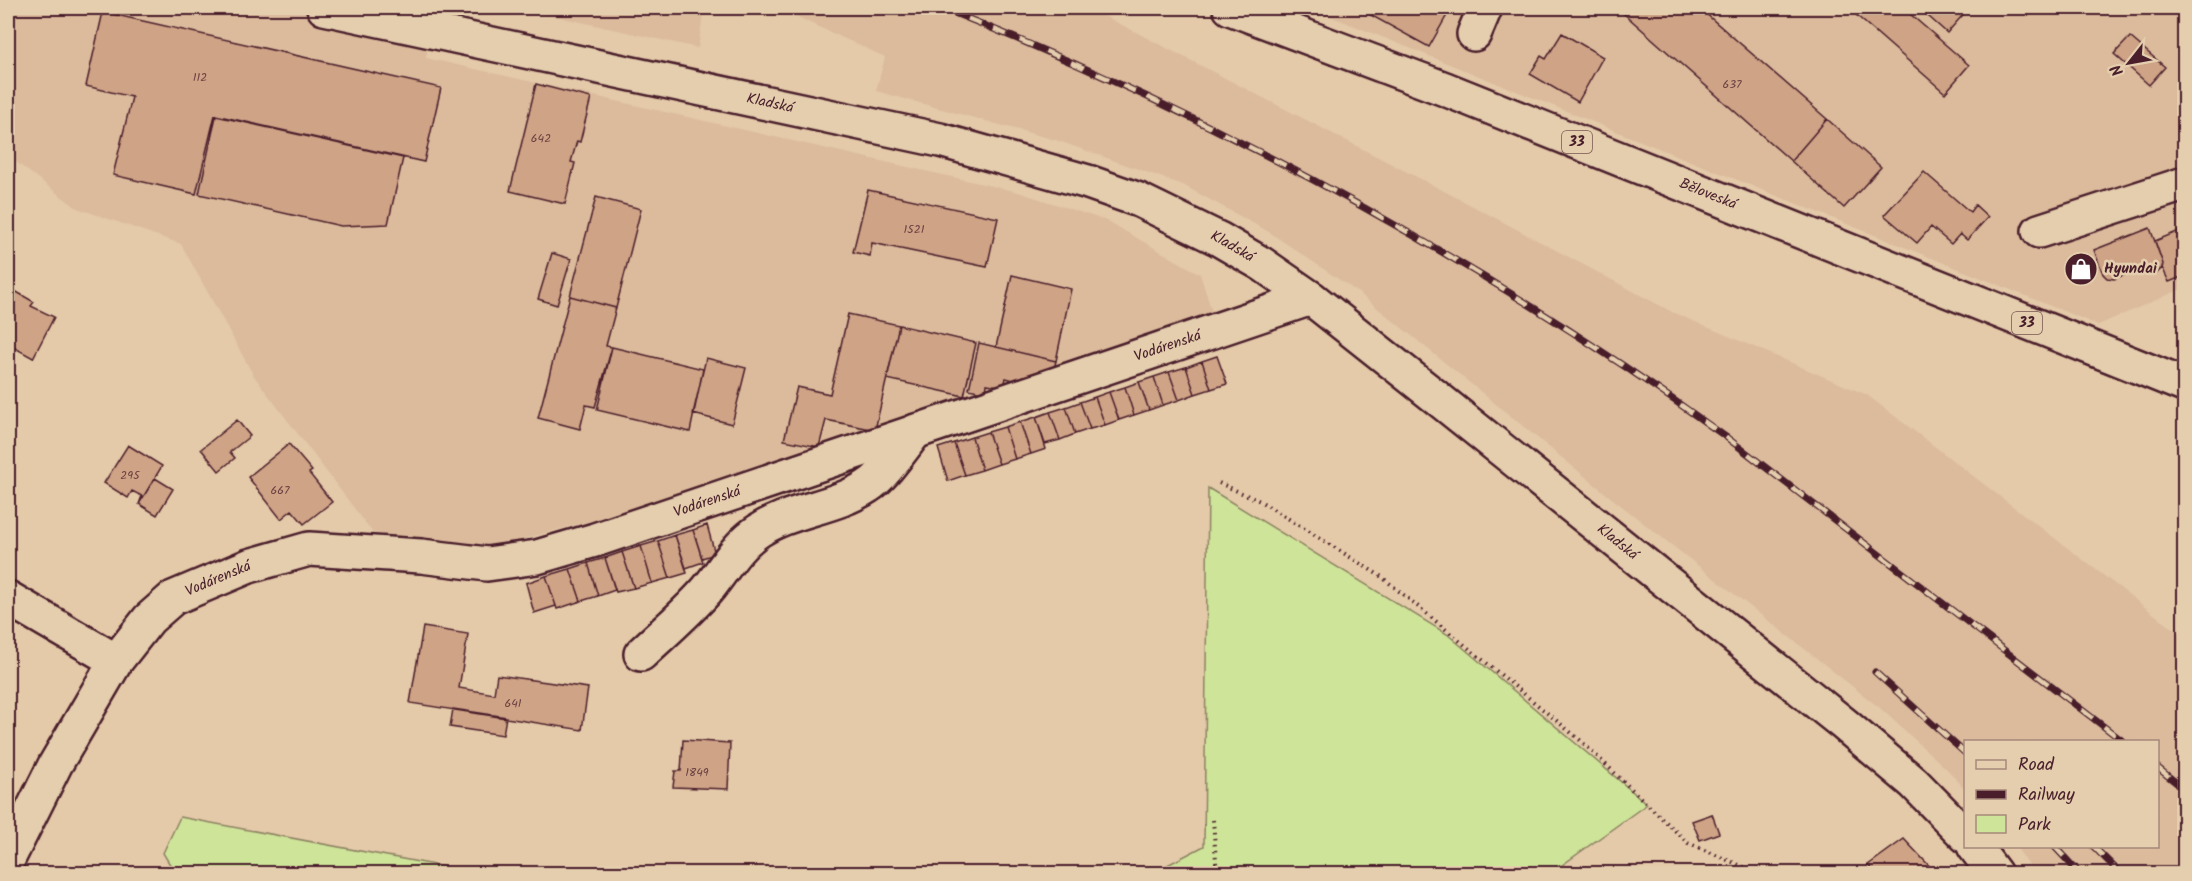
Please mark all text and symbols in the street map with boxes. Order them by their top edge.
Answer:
north arrow [2099,33,2159,93]
text: N [2104,59,2131,81]
house number: 112 [193,68,207,87]
house number: 637 [1722,75,1742,94]
street label: Kladská [744,87,798,121]
house number: 642 [531,129,551,148]
road number: 33 [1562,131,1592,153]
street label: Běloveská [1676,172,1742,217]
house number: 1521 [904,220,925,239]
street label: Kladská [1206,224,1260,270]
shop icon: Hyundai [2063,251,2099,287]
place label: Hyundai [2104,257,2158,281]
road number: 33 [2012,312,2042,334]
street label: Vodárenská [1131,323,1206,369]
house number: 295 [120,466,141,485]
street label: Vodárenská [671,479,746,525]
house number: 667 [271,481,290,500]
street label: Kladská [1591,518,1645,568]
street label: Vodárenská [181,554,257,604]
house number: 641 [504,694,522,713]
legend [1964,740,2159,848]
text: Road [2018,751,2055,780]
house number: 1849 [685,763,709,782]
text: Railway [2018,781,2075,810]
text: Park [2018,811,2051,840]

